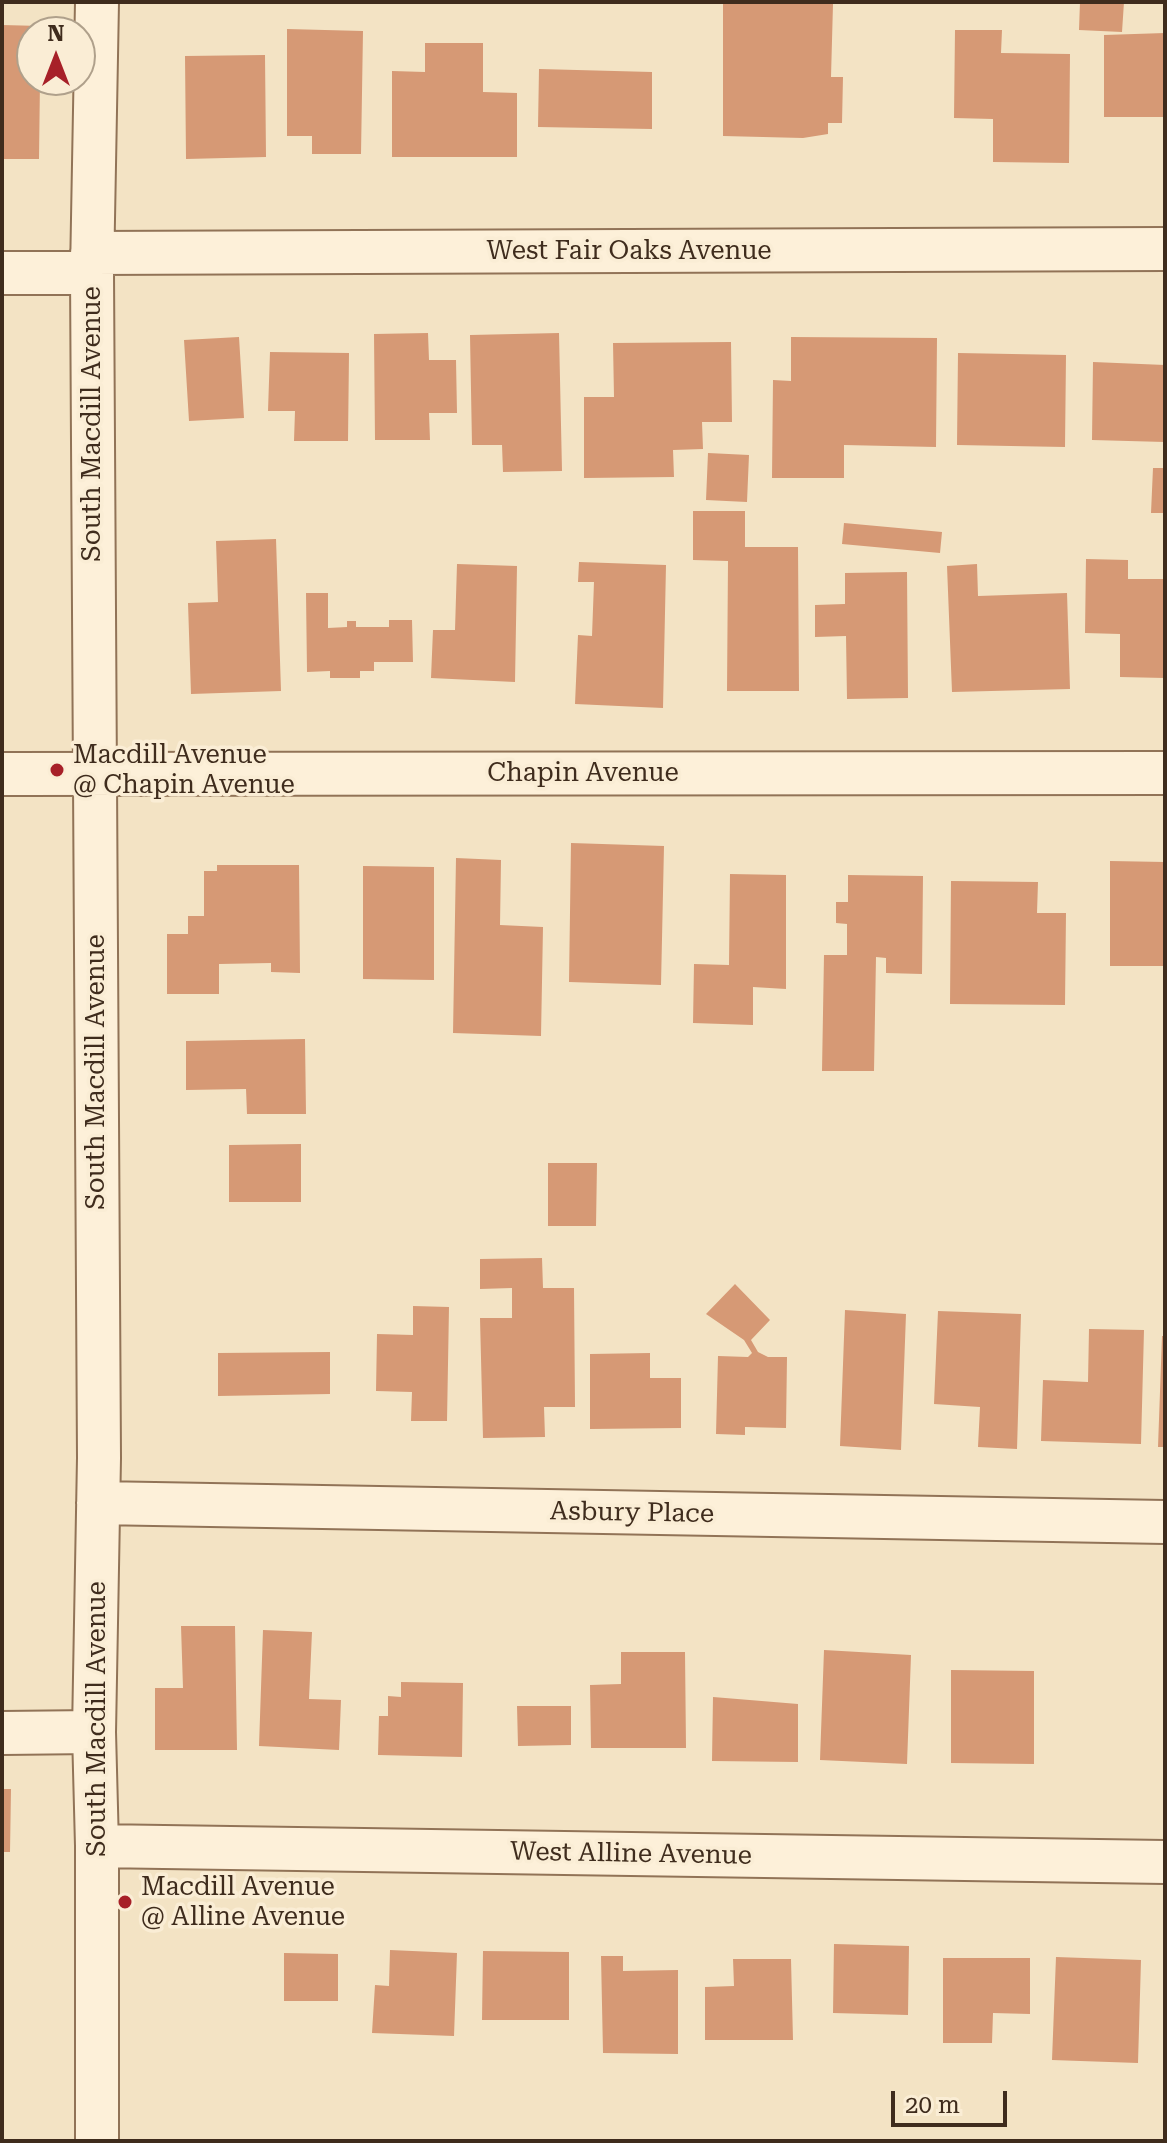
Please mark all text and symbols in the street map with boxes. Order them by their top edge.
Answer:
north arrow [16,16,96,96]
text: N [48,21,64,46]
street label: West Fair Oaks Avenue [486,235,772,267]
street label: South Macdill Avenue [76,286,108,562]
place label: Macdill Avenue @ Chapin Avenue [73,739,295,800]
street label: Chapin Avenue [487,757,679,789]
marker: Macdill Avenue @ Chapin Avenue [48,761,66,779]
street label: South Macdill Avenue [80,934,112,1210]
street label: Asbury Place [550,1496,714,1530]
street label: South Macdill Avenue [81,1581,113,1857]
street label: West Alline Avenue [510,1836,752,1872]
place label: Macdill Avenue @ Alline Avenue [141,1871,345,1932]
marker: Macdill Avenue @ Alline Avenue [116,1893,134,1911]
scale bar [895,2075,1011,2125]
text: 20 m [905,2091,960,2119]

